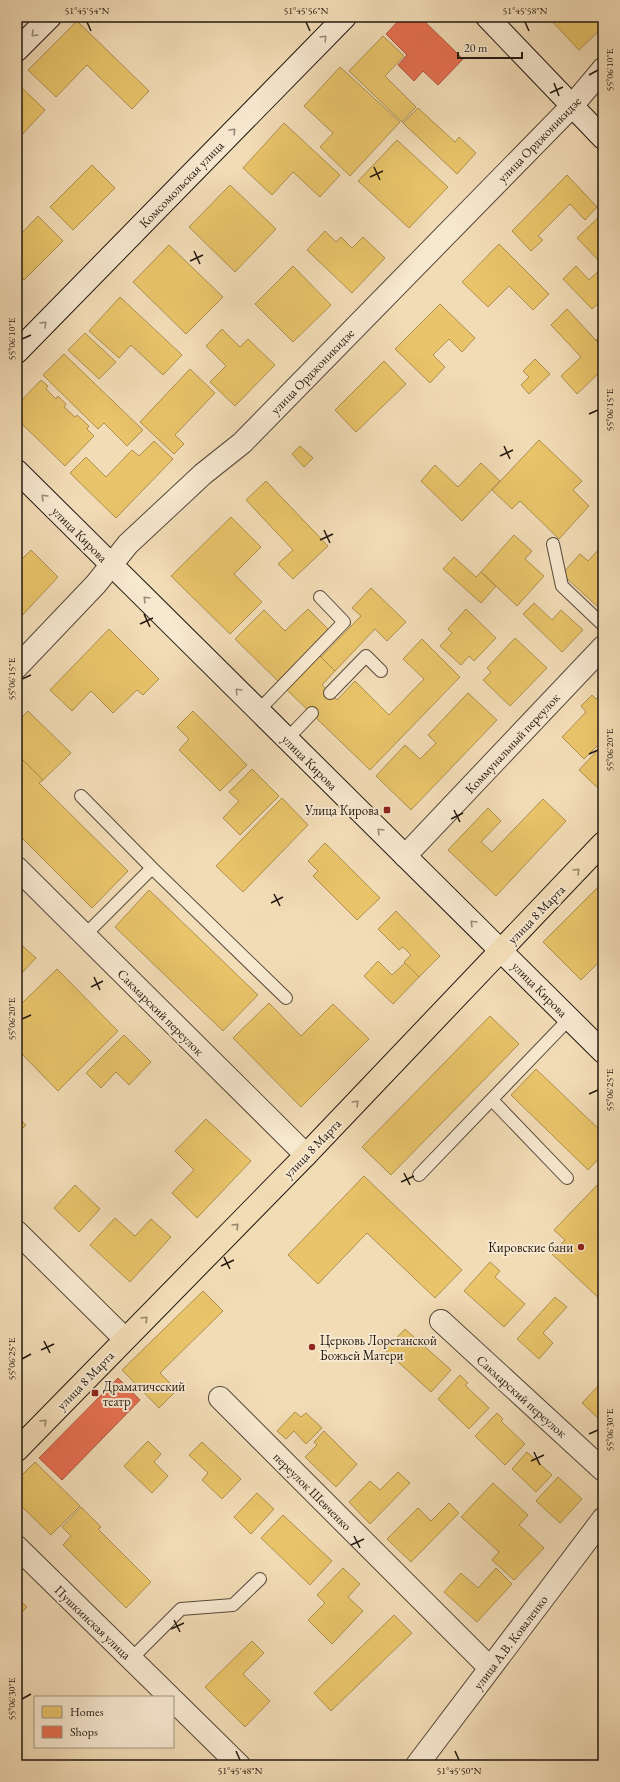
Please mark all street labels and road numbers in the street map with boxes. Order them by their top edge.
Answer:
street label: улица Орджоникидзе [494,93,585,186]
street label: Комсомольская улица [135,137,228,232]
street label: улица Орджоникидзе [267,325,358,418]
street label: улица Кирова [48,503,112,566]
street label: Коммунальный переулок [461,689,564,797]
street label: улица Кирова [278,731,342,794]
street label: улица 8 Марта [504,881,569,947]
street label: улица Кирова [508,958,572,1021]
street label: Сакмарский переулок [114,965,208,1060]
street label: улица 8 Марта [280,1115,345,1181]
street label: улица 8 Марта [53,1347,118,1413]
street label: Сакмарский переулок [473,1351,571,1442]
street label: переулок Шевченко [270,1448,356,1534]
street label: Пушкинская улица [51,1581,135,1664]
street label: улица А.В. Коваленко [469,1592,552,1693]

